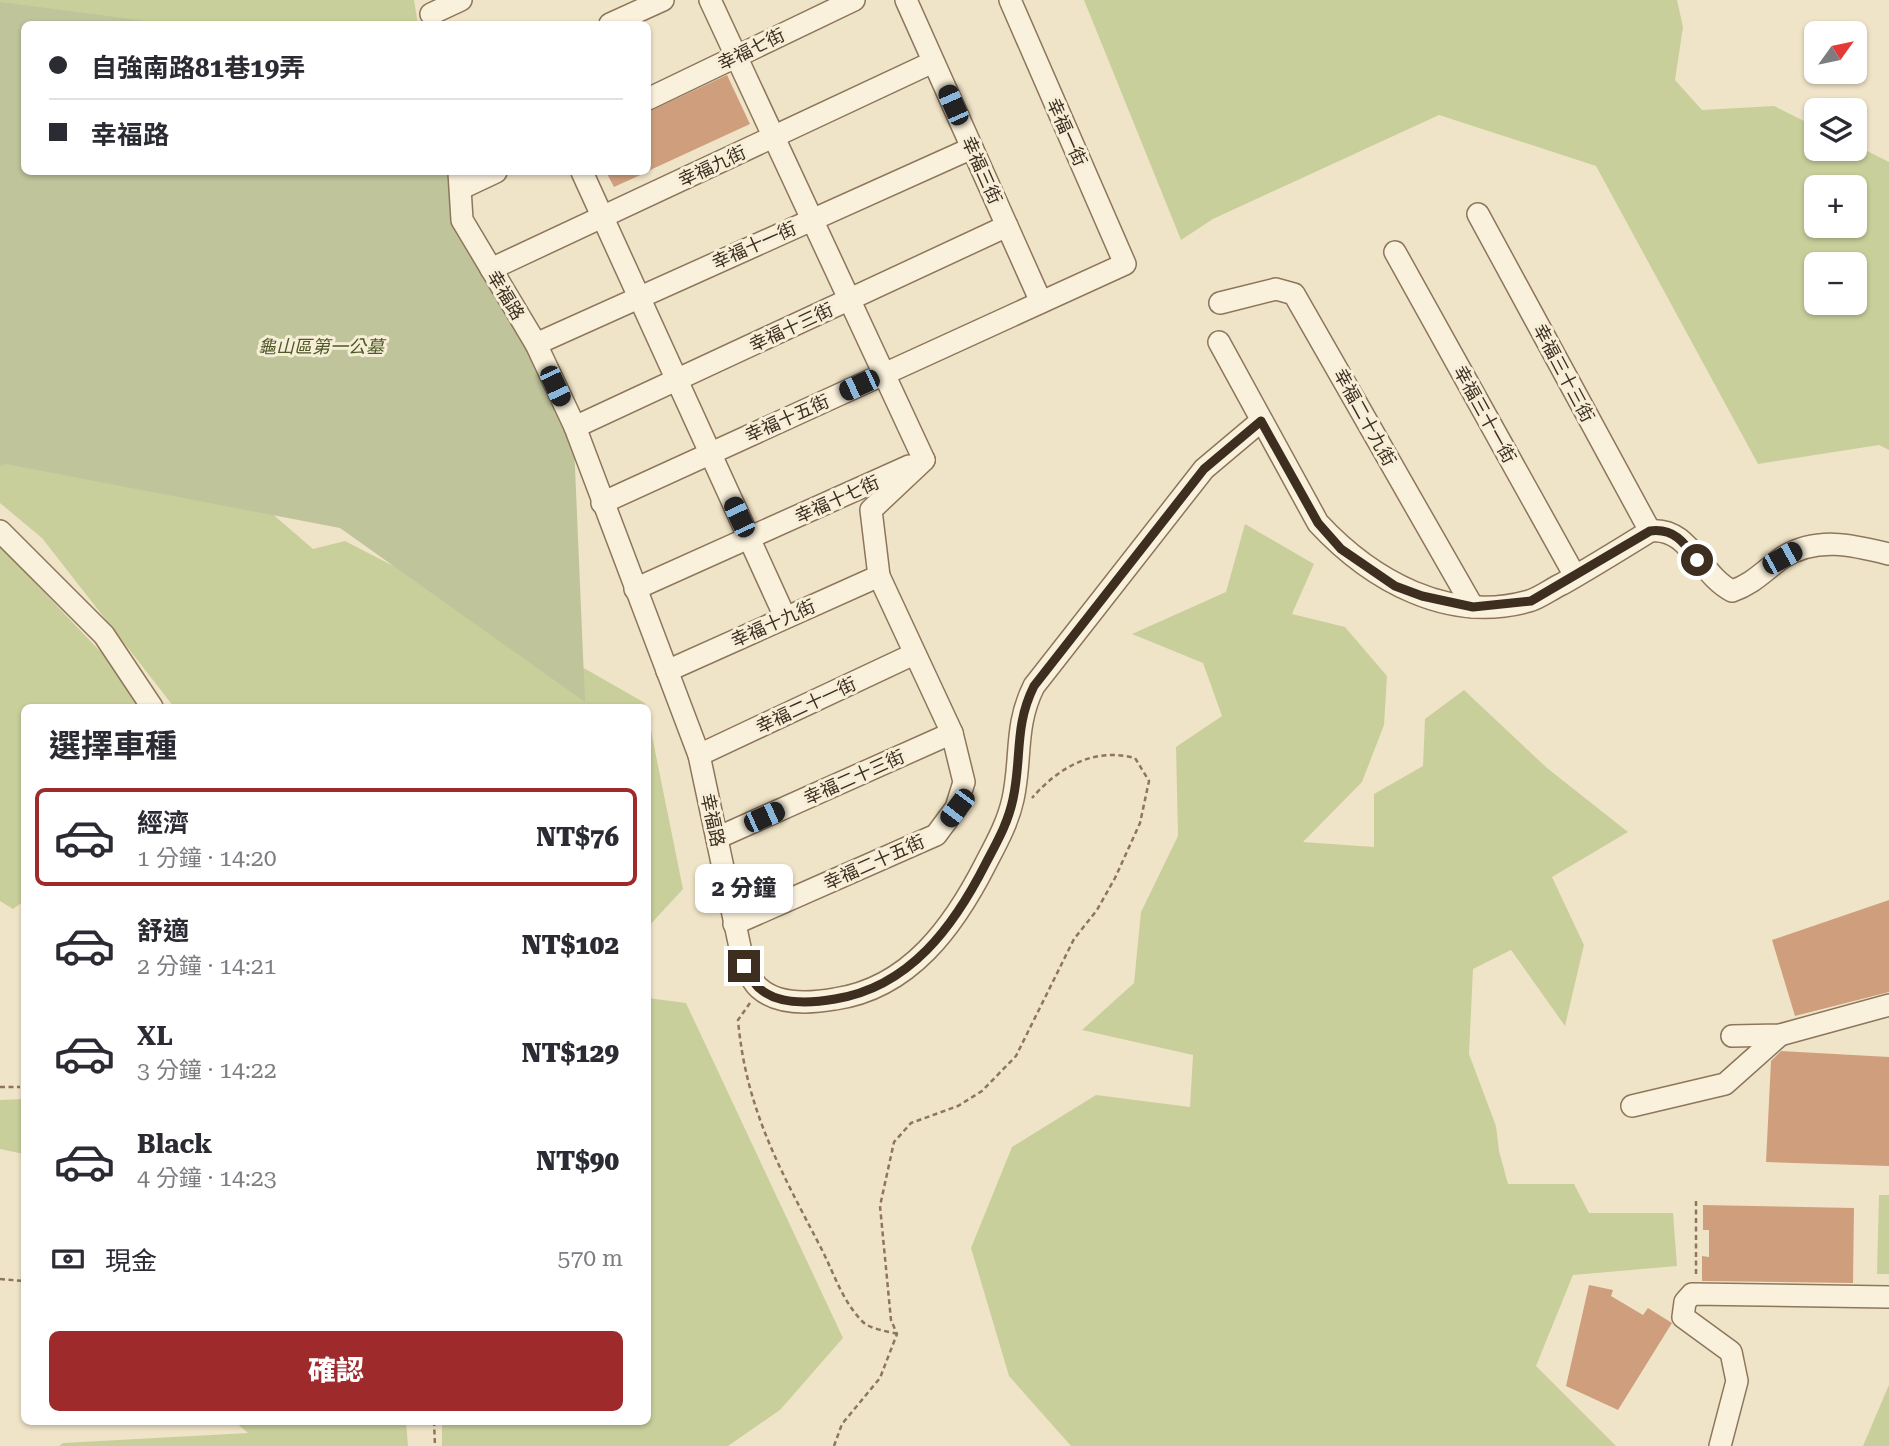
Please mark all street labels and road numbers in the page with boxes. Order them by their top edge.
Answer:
street label: 幸福七街 [714,24,788,74]
street label: 幸福一街 [1043,95,1091,169]
street label: 幸福三街 [958,133,1006,207]
street label: 幸福九街 [675,141,749,191]
street label: 幸福十一街 [709,217,799,273]
street label: 幸福路 [483,266,529,324]
street label: 幸福十三街 [746,298,836,356]
street label: 幸福三十三街 [1529,320,1599,426]
street label: 幸福三十一街 [1450,362,1520,466]
street label: 幸福二十九街 [1330,365,1400,469]
street label: 幸福十五街 [742,390,832,446]
street label: 幸福十七街 [792,471,882,527]
street label: 幸福十九街 [728,595,818,651]
street label: 幸福二十一街 [753,673,859,737]
street label: 幸福二十三街 [800,745,908,809]
street label: 幸福路 [697,791,729,849]
street label: 幸福二十五街 [820,830,928,894]

